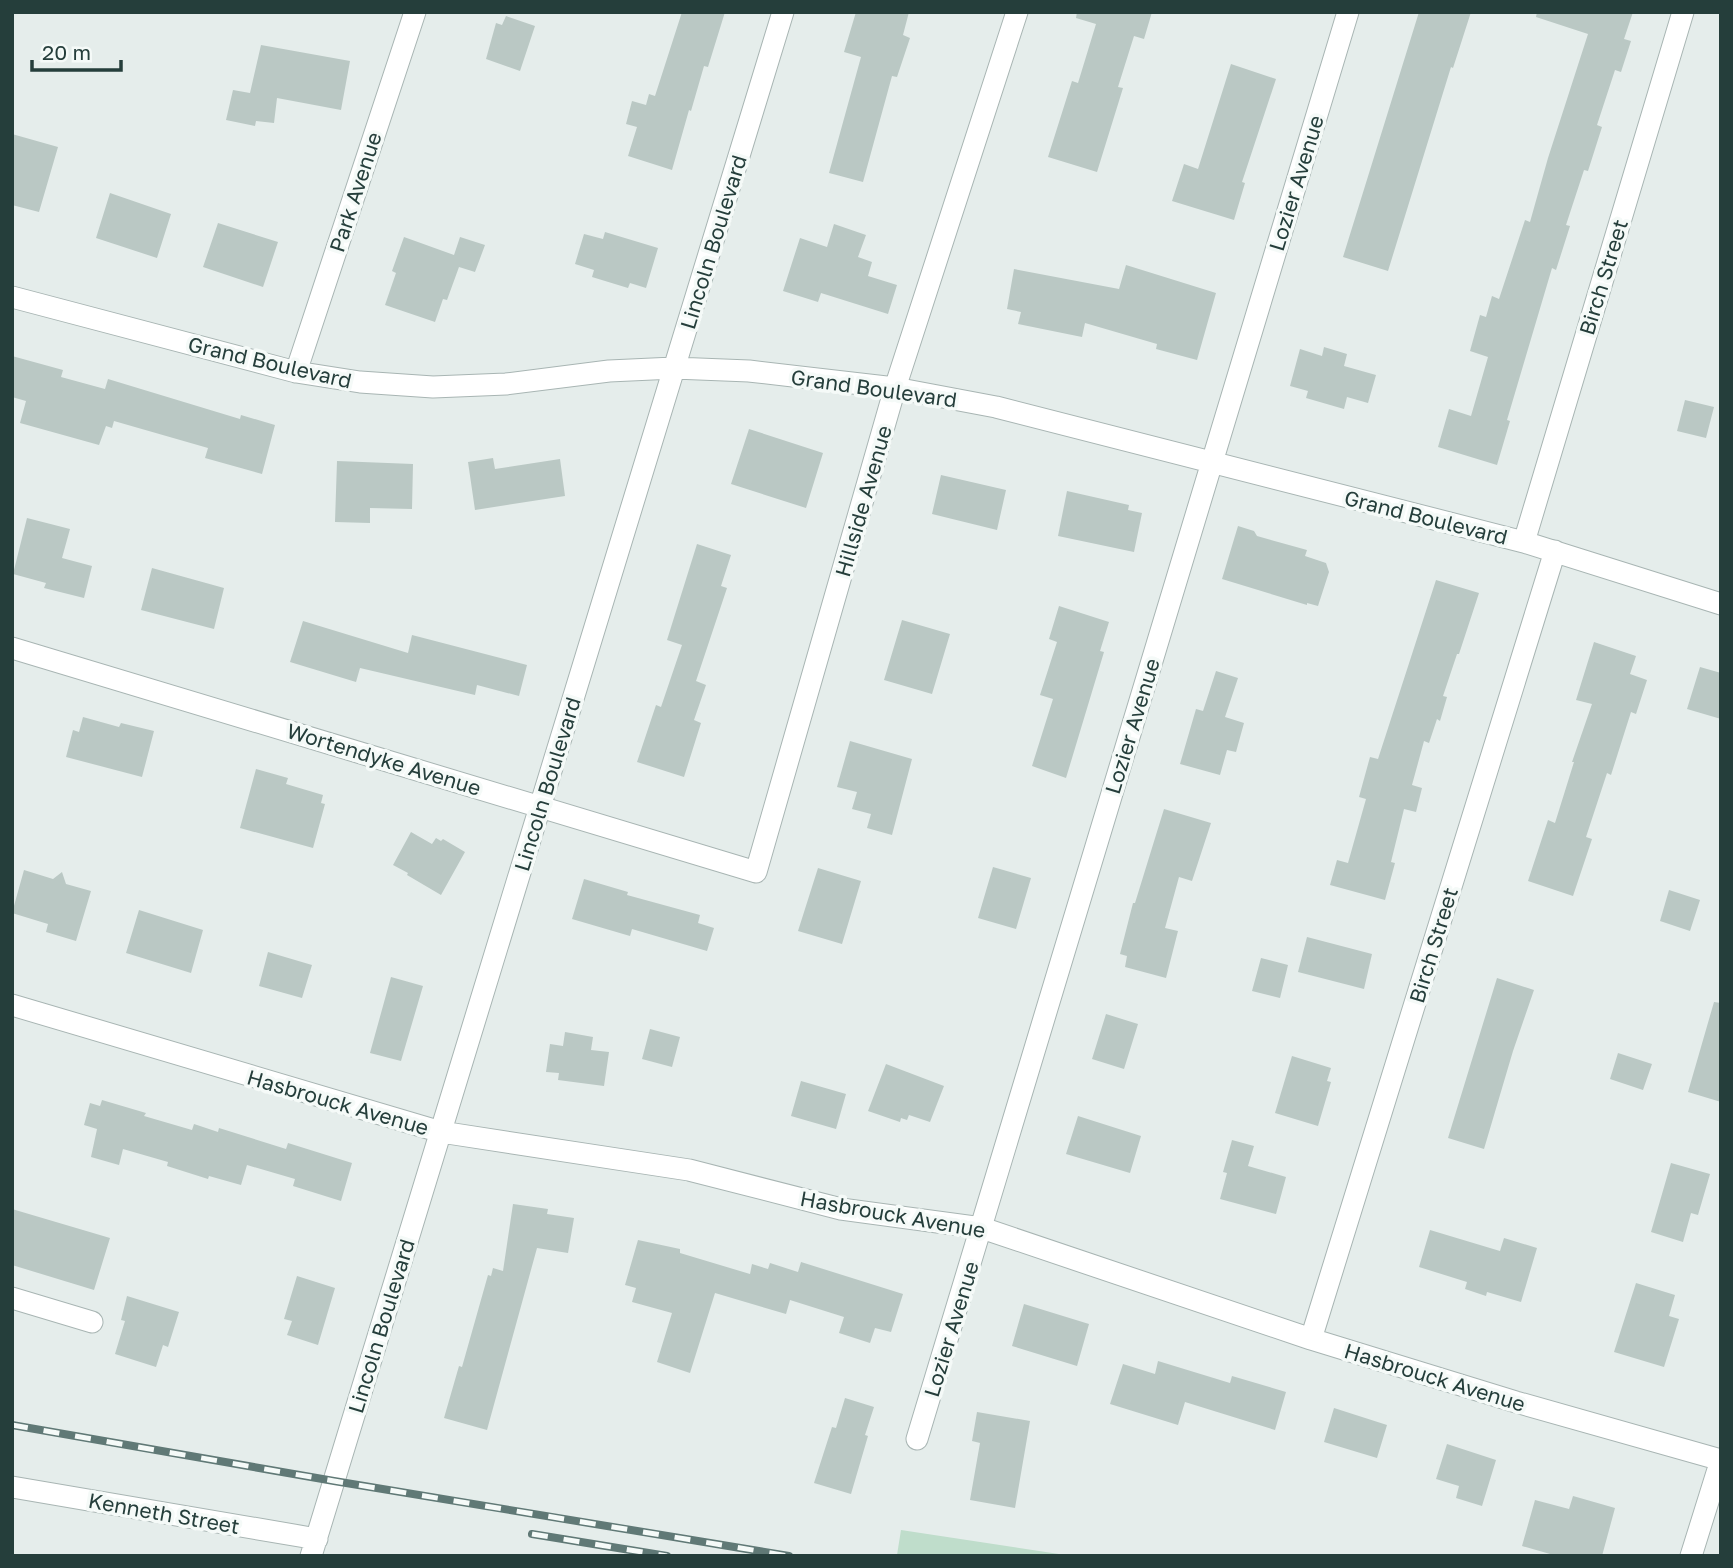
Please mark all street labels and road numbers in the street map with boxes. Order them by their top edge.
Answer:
street label: Lozier Avenue [1263,112,1329,254]
street label: Park Avenue [323,129,387,255]
street label: Lincoln Boulevard [674,152,752,332]
street label: Birch Street [1573,216,1633,338]
street label: Grand Boulevard [186,331,354,393]
street label: Grand Boulevard [789,363,959,413]
street label: Hillside Avenue [829,422,897,580]
street label: Grand Boulevard [1342,484,1510,550]
street label: Lozier Avenue [1099,655,1165,797]
street label: Lincoln Boulevard [508,694,586,874]
street label: Wortendyke Avenue [284,717,484,801]
street label: Birch Street [1403,884,1463,1006]
street label: Hasbrouck Avenue [244,1064,432,1140]
street label: Hasbrouck Avenue [798,1185,988,1243]
street label: Lincoln Boulevard [342,1236,420,1416]
street label: Lozier Avenue [918,1258,984,1400]
street label: Hasbrouck Avenue [1341,1337,1529,1417]
street label: Kenneth Street [86,1487,242,1539]

